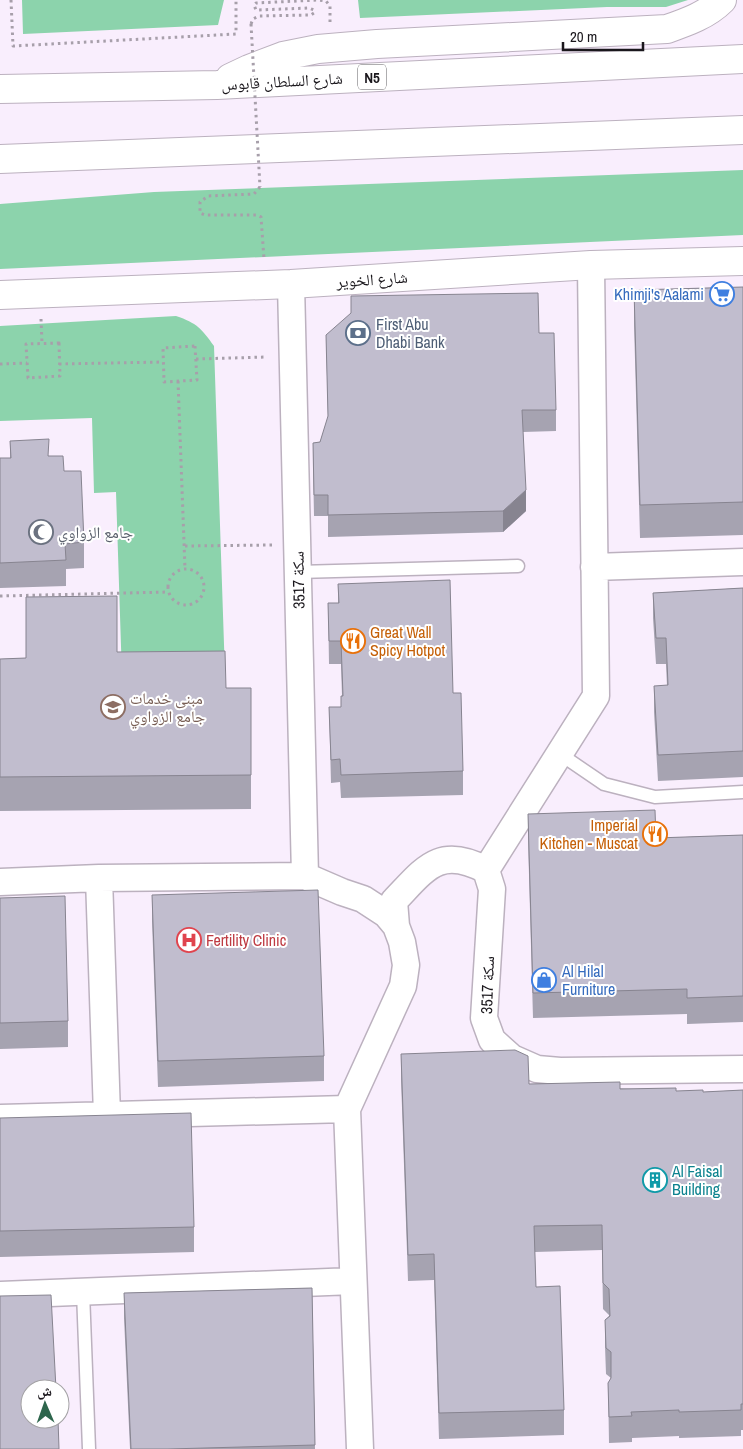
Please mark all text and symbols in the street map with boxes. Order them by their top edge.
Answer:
scale bar [563,20,643,52]
text: 20 m [570,26,597,47]
road number: N5 [358,64,386,90]
street label: شارع السلطان قابوس [221,67,343,95]
street label: شارع الخوير [335,266,408,293]
supermarket icon: Khimji's Aalami [709,281,735,307]
place label: Khimji's Aalami [614,283,704,305]
place label: First Abu Dhabi Bank [376,313,445,353]
bank icon: First Abu Dhabi Bank [345,320,371,346]
mosque icon: جامع الزواوي [28,519,54,545]
place label: جامع الزواوي [58,521,133,545]
street label: سكة 3517 [286,551,310,609]
place label: Great Wall Spicy Hotpot [370,621,445,661]
restaurant icon: Great Wall Spicy Hotpot [340,628,366,654]
place label: مبنى خدمات جامع الزواوي [130,687,205,729]
school or university icon: مبنى خدمات جامع الزواوي [100,694,126,720]
place label: Imperial Kitchen - Muscat [540,814,638,854]
restaurant icon: Imperial Kitchen - Muscat [642,821,668,847]
hospital icon: Fertility Clinic [176,927,202,953]
place label: Fertility Clinic [206,929,287,951]
street label: سكة 3517 [475,956,499,1014]
place label: Al Hilal Furniture [561,960,615,1000]
shop icon: Al Hilal Furniture [531,967,557,993]
place label: Al Faisal Building [671,1160,722,1200]
building icon: Al Faisal Building [642,1167,668,1193]
north arrow [20,1379,70,1429]
text: ش [37,1382,52,1400]

